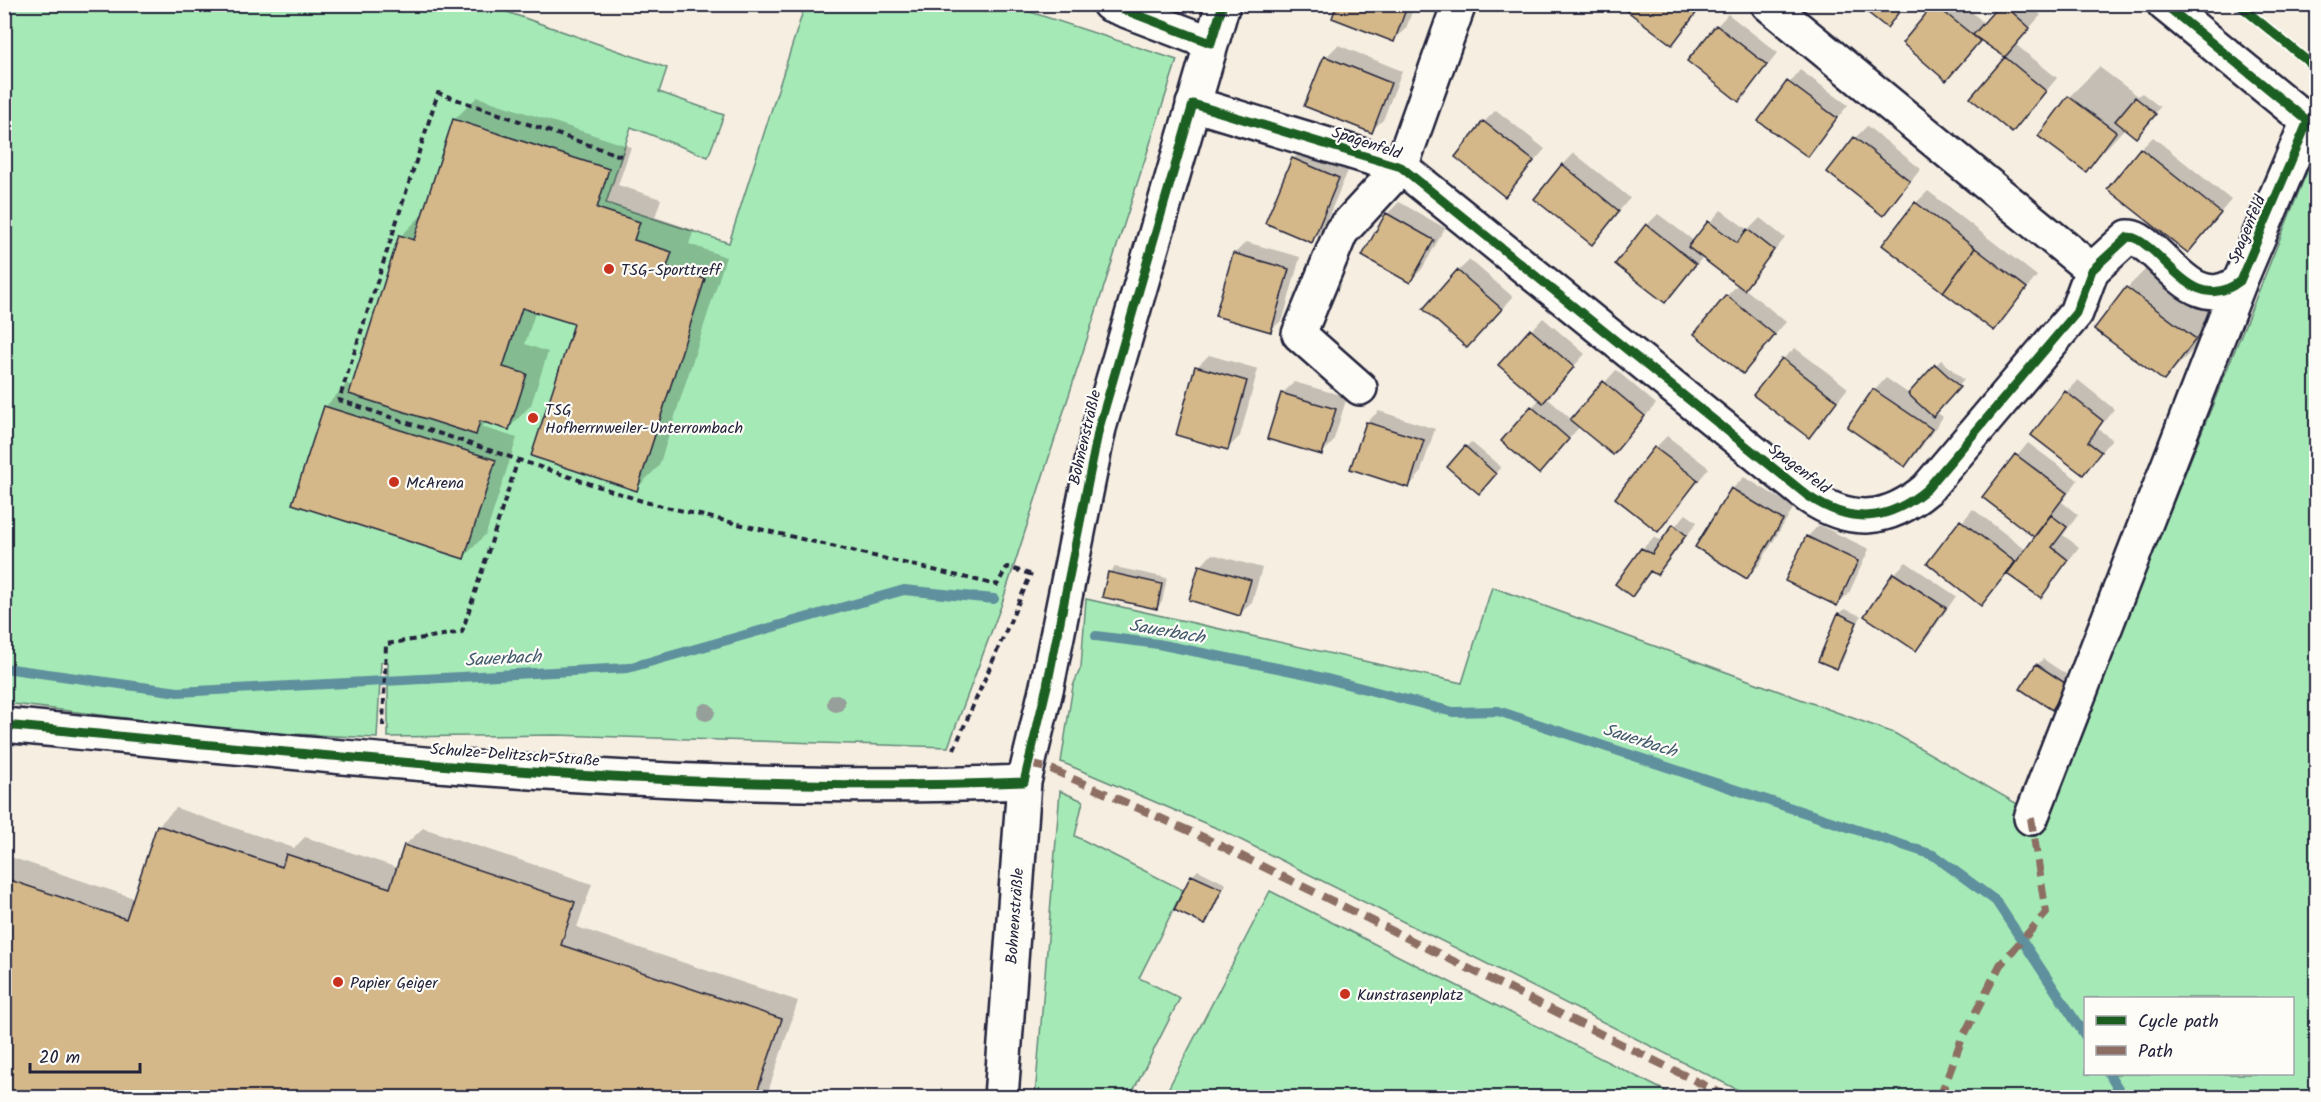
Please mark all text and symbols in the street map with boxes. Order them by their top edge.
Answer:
street label: Spagenfeld [1328,120,1406,167]
street label: Spagenfeld [2222,191,2273,268]
place label: TSG-Sporttreff [621,258,723,283]
marker: TSG-Sporttreff [602,262,616,276]
street label: Bohnensträßle [1062,387,1109,487]
place label: TSG Hofherrnweiler-Unterrombach [545,398,743,441]
marker: TSG Hofherrnweiler-Unterrombach [526,411,540,425]
street label: Spagenfeld [1763,438,1836,501]
place label: McArena [406,471,464,496]
marker: McArena [387,475,401,489]
water label: Sauerbach [1127,612,1208,654]
water label: Sauerbach [464,643,543,676]
water label: Sauerbach [1599,716,1682,767]
street label: Schulze-Delitzsch-Straße [429,737,600,774]
street label: Bohnensträßle [1000,867,1031,965]
place label: Papier Geiger [350,971,439,996]
marker: Papier Geiger [331,975,345,989]
place label: Kunstrasenplatz [1357,983,1463,1008]
marker: Kunstrasenplatz [1338,987,1352,1001]
legend [2084,997,2294,1075]
text: Cycle path [2138,1008,2219,1037]
scale bar [30,1036,140,1074]
text: Path [2138,1038,2173,1067]
text: 20 m [39,1044,80,1073]

